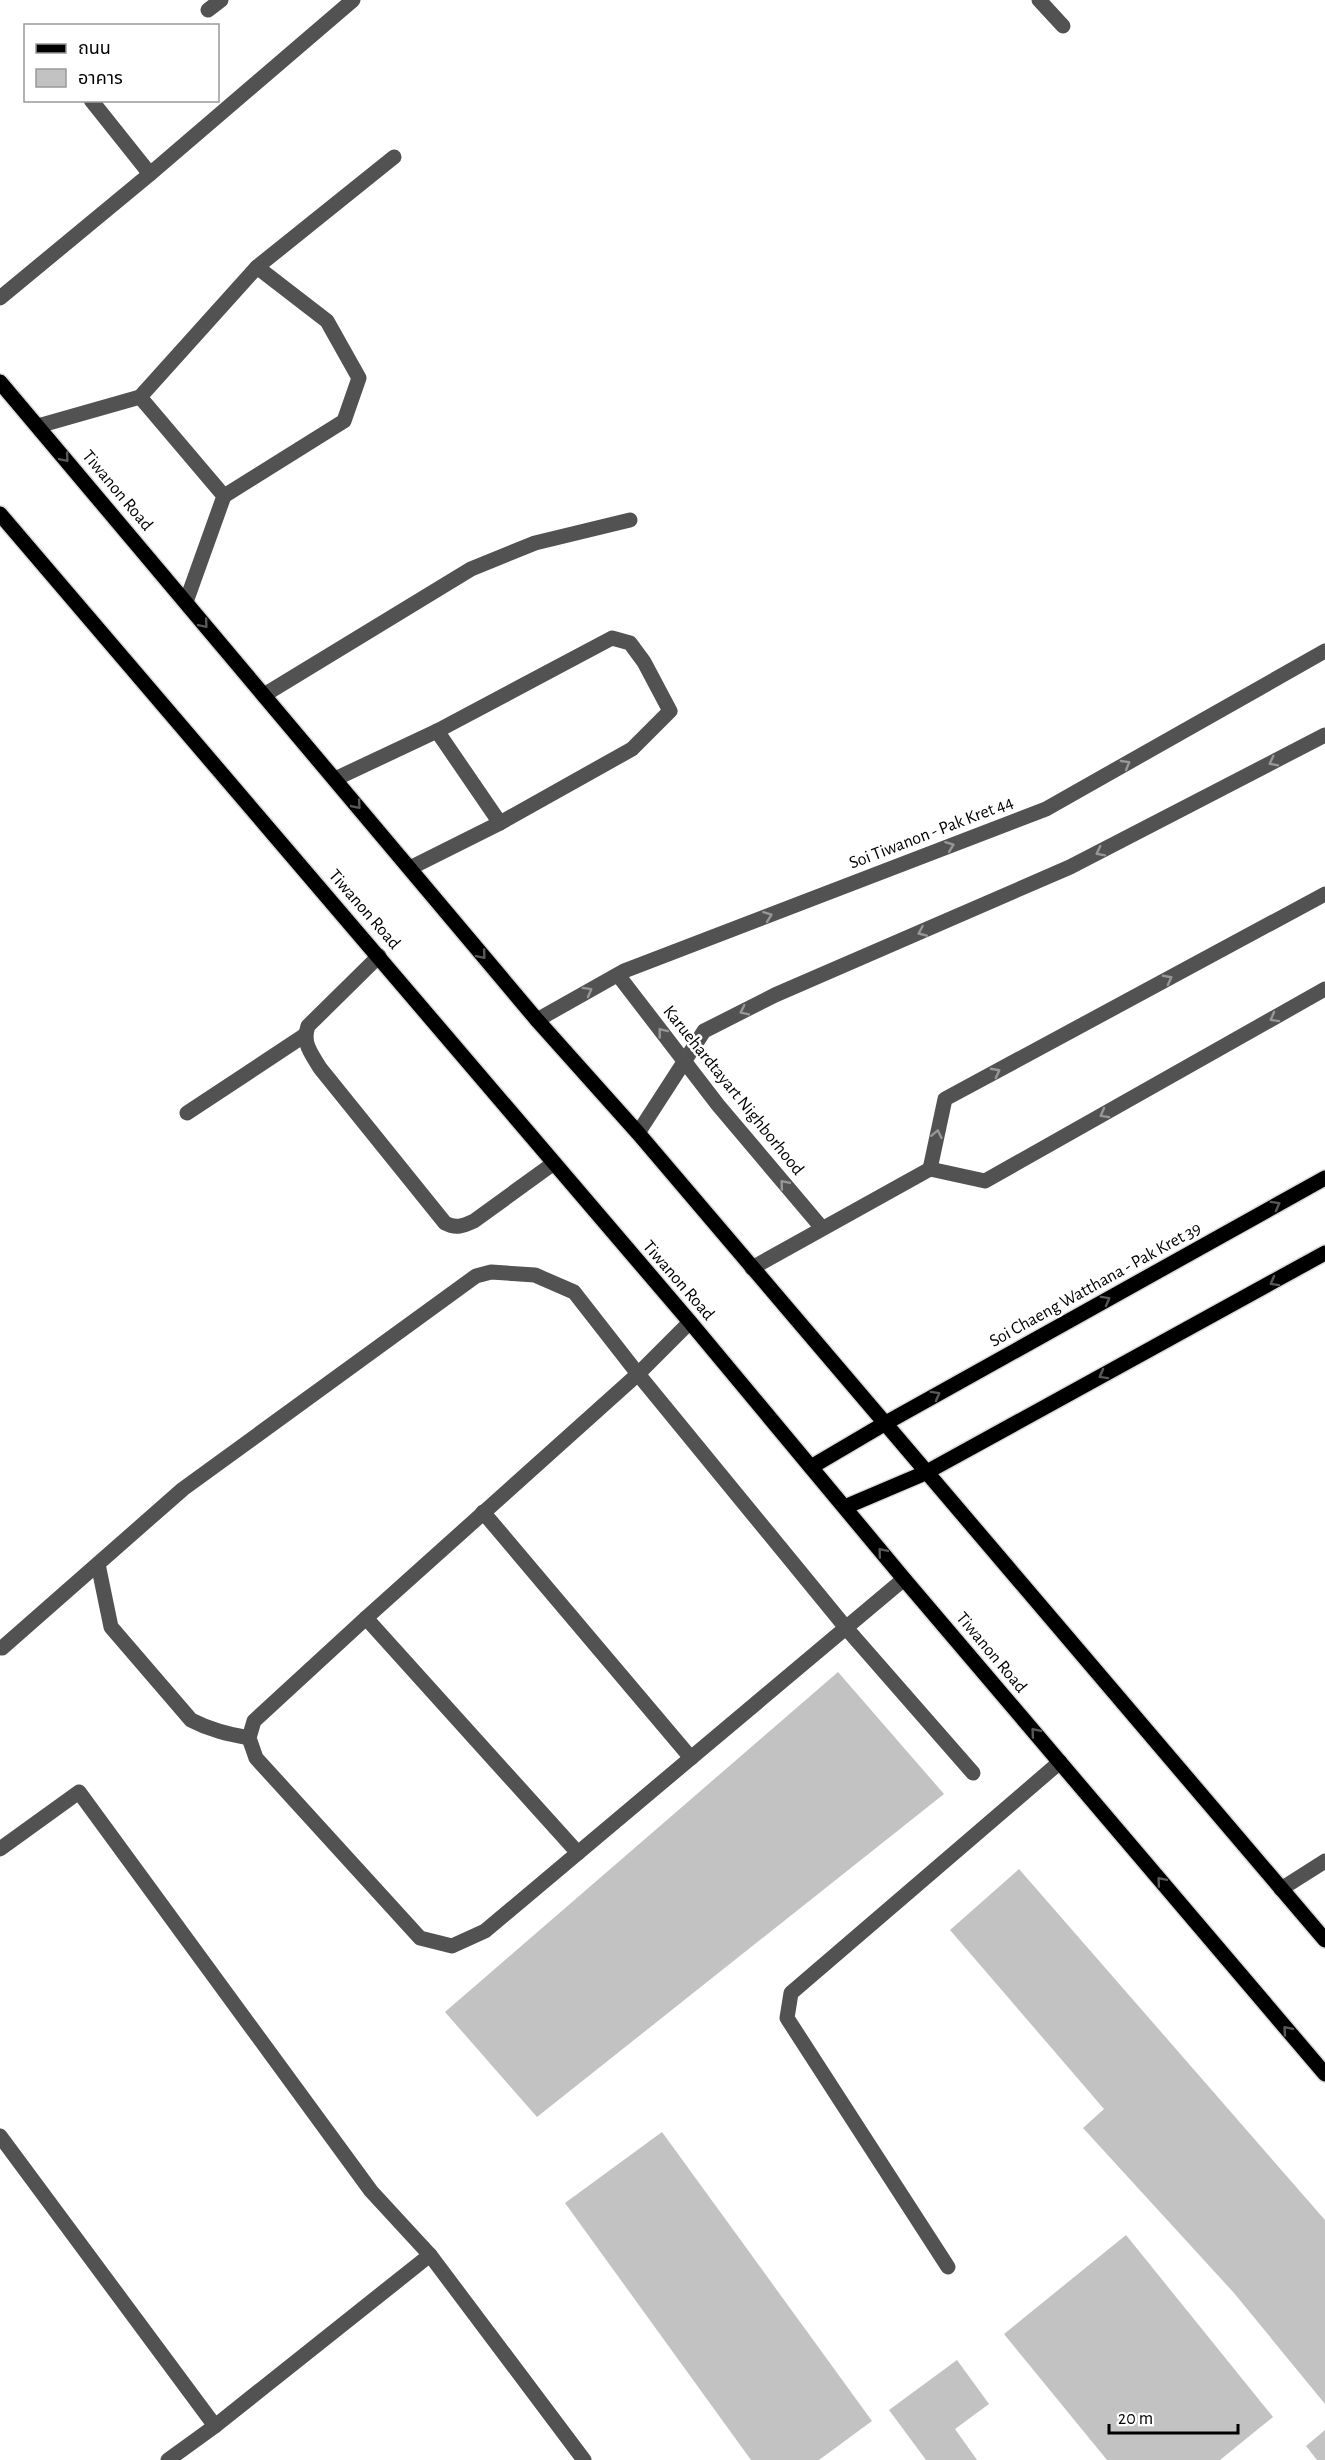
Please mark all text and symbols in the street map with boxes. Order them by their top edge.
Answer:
legend [24,24,219,102]
text: ถนน [78,40,111,58]
text: อาคาร [78,70,123,88]
street label: Tiwanon Road [78,447,156,534]
one-way arrow [58,451,69,462]
one-way arrow [197,617,208,628]
one-way arrow [1269,755,1279,766]
one-way arrow [1120,760,1130,771]
street label: Soi Tiwanon - Pak Kret 44 [847,793,1016,873]
one-way arrow [349,798,360,809]
one-way arrow [943,841,954,853]
one-way arrow [1096,845,1106,856]
street label: Tiwanon Road [325,866,404,953]
one-way arrow [761,911,772,923]
one-way arrow [917,924,928,936]
one-way arrow [475,948,486,959]
one-way arrow [1162,975,1172,986]
one-way arrow [582,987,592,998]
street label: Karuehardtayart Nighborhood [659,1002,807,1179]
one-way arrow [740,1004,750,1015]
one-way arrow [1270,1011,1280,1022]
one-way arrow [658,1028,669,1039]
one-way arrow [990,1067,1001,1079]
one-way arrow [1100,1107,1110,1118]
one-way arrow [930,1129,943,1139]
one-way arrow [780,1180,791,1191]
one-way arrow [1270,1201,1280,1212]
street label: Soi Chaeng Watthana - Pak Kret 39 [987,1219,1204,1351]
street label: Tiwanon Road [639,1237,718,1324]
one-way arrow [1270,1274,1280,1286]
one-way arrow [1100,1296,1110,1307]
one-way arrow [1099,1368,1109,1379]
one-way arrow [929,1391,940,1402]
one-way arrow [878,1548,889,1559]
street label: Tiwanon Road [952,1609,1030,1696]
one-way arrow [1031,1728,1042,1739]
one-way arrow [1157,1877,1168,1888]
one-way arrow [1283,2026,1294,2037]
scale bar [1109,2397,1238,2435]
text: 20 m [1118,2410,1153,2428]

